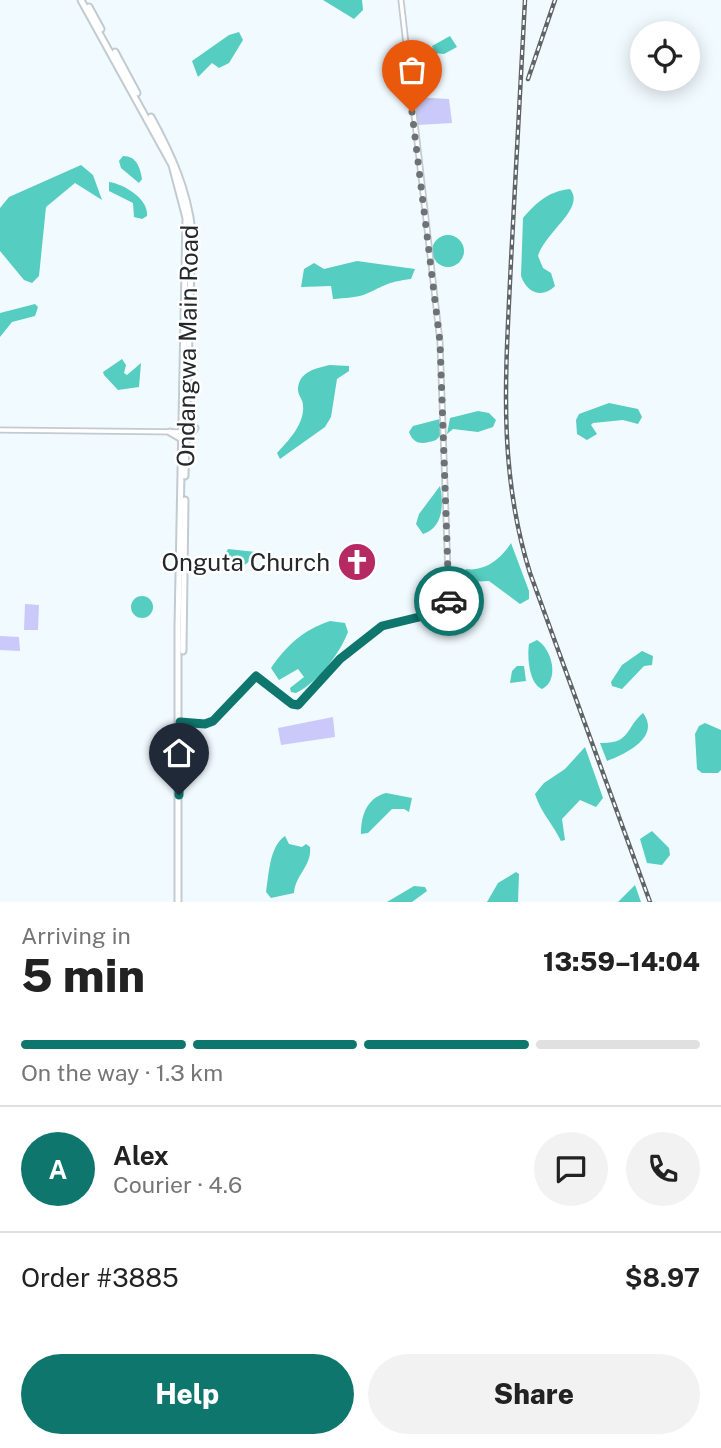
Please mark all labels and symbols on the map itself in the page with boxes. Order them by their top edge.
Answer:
pin [382,40,442,112]
street label: Ondangwa Main Road [171,225,203,467]
church icon: Onguta Church [336,541,378,583]
place label: Onguta Church [161,548,330,576]
courier [414,566,484,636]
pin [149,723,209,795]

